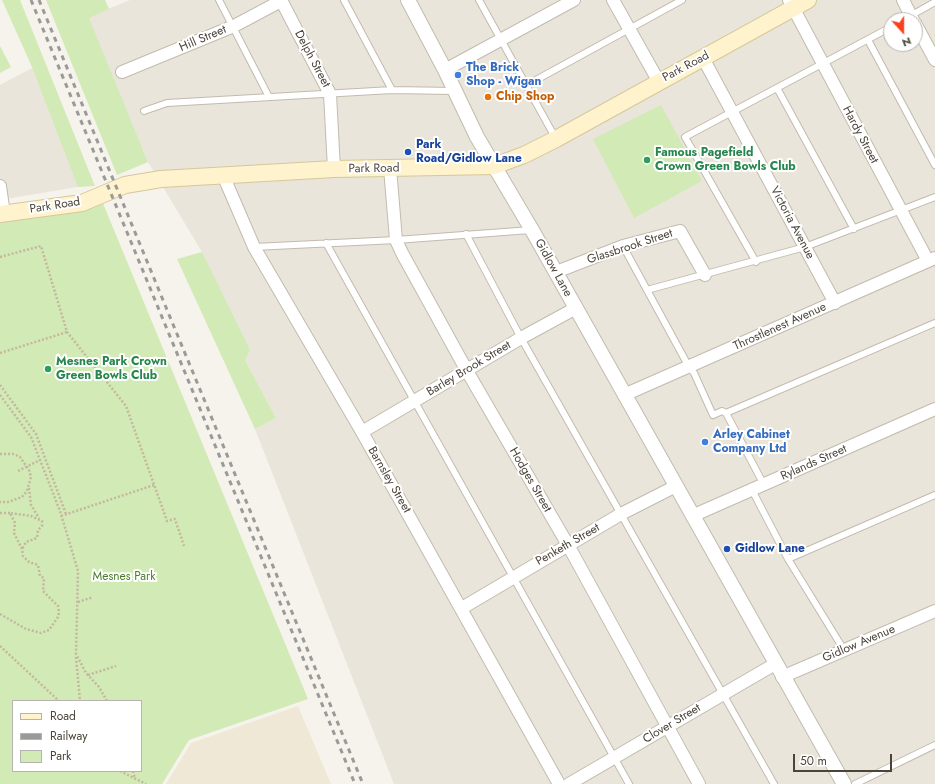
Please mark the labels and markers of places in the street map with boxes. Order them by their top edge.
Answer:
place label: The Brick Shop - Wigan [466,61,541,89]
marker: The Brick Shop - Wigan [453,70,463,80]
place label: Chip Shop [496,90,554,104]
marker: Chip Shop [483,92,493,102]
place label: Park Road/Gidlow Lane [416,138,522,166]
place label: Famous Pagefield Crown Green Bowls Club [655,146,796,174]
marker: Park Road/Gidlow Lane [403,147,413,157]
marker: Famous Pagefield Crown Green Bowls Club [642,155,652,165]
place label: Mesnes Park Crown Green Bowls Club [56,355,167,383]
marker: Mesnes Park Crown Green Bowls Club [43,364,53,374]
place label: Arley Cabinet Company Ltd [713,428,790,456]
marker: Arley Cabinet Company Ltd [700,437,710,447]
place label: Gidlow Lane [735,542,805,556]
marker: Gidlow Lane [722,544,732,554]

